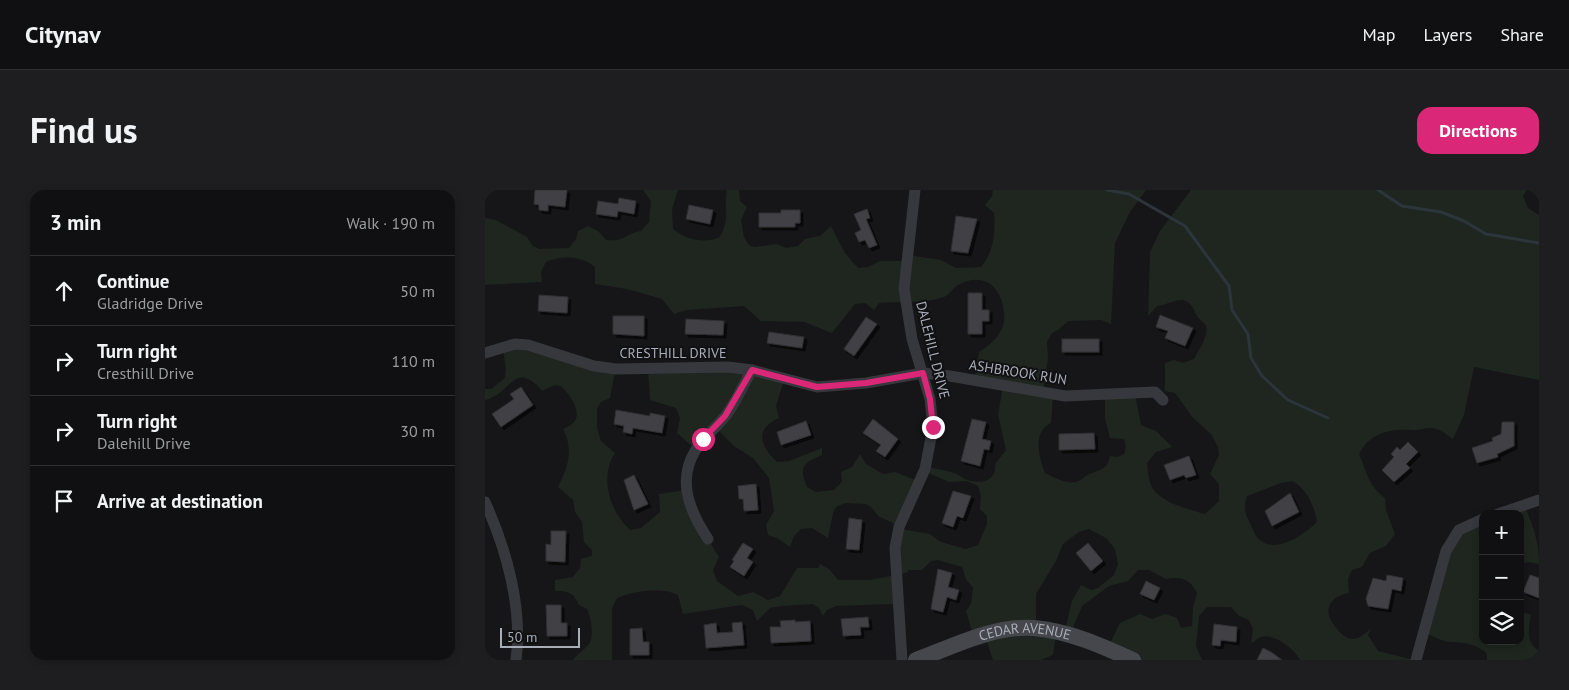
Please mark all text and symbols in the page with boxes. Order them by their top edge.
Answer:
text: Citynav [25,19,101,50]
text: Map [1363,23,1395,46]
text: Layers [1423,23,1472,46]
text: Share [1500,23,1544,46]
text: Find us [30,107,138,153]
button: Directions [1417,107,1539,154]
text: 3 min [50,209,101,236]
text: Walk · 190 m [346,213,435,233]
text: Continue [97,269,169,293]
icon: ahead [50,277,78,305]
text: 50 m [400,281,435,301]
text: Gladridge Drive [97,293,203,313]
street label: DALEHILL DRIVE [912,299,954,401]
text: Turn right [97,339,177,363]
street label: CRESTHILL DRIVE [619,344,727,362]
icon: right [50,347,78,375]
text: 110 m [392,351,435,371]
street label: ASHBROOK RUN [968,355,1068,389]
text: Cresthill Drive [97,363,194,383]
text: Turn right [97,409,177,433]
route end [922,416,945,439]
icon: right [50,417,78,445]
text: 30 m [400,421,435,441]
route start [692,428,715,451]
text: Dalehill Drive [97,433,191,453]
icon: arrive [50,487,78,515]
text: Arrive at destination [97,489,263,513]
map controls [1479,510,1524,645]
button: + [1479,510,1524,555]
button: − [1479,555,1524,600]
button: layers [1479,600,1524,645]
street label: CEDAR AVENUE [976,619,1073,645]
scale bar [500,625,580,648]
text: 50 m [507,628,537,646]

